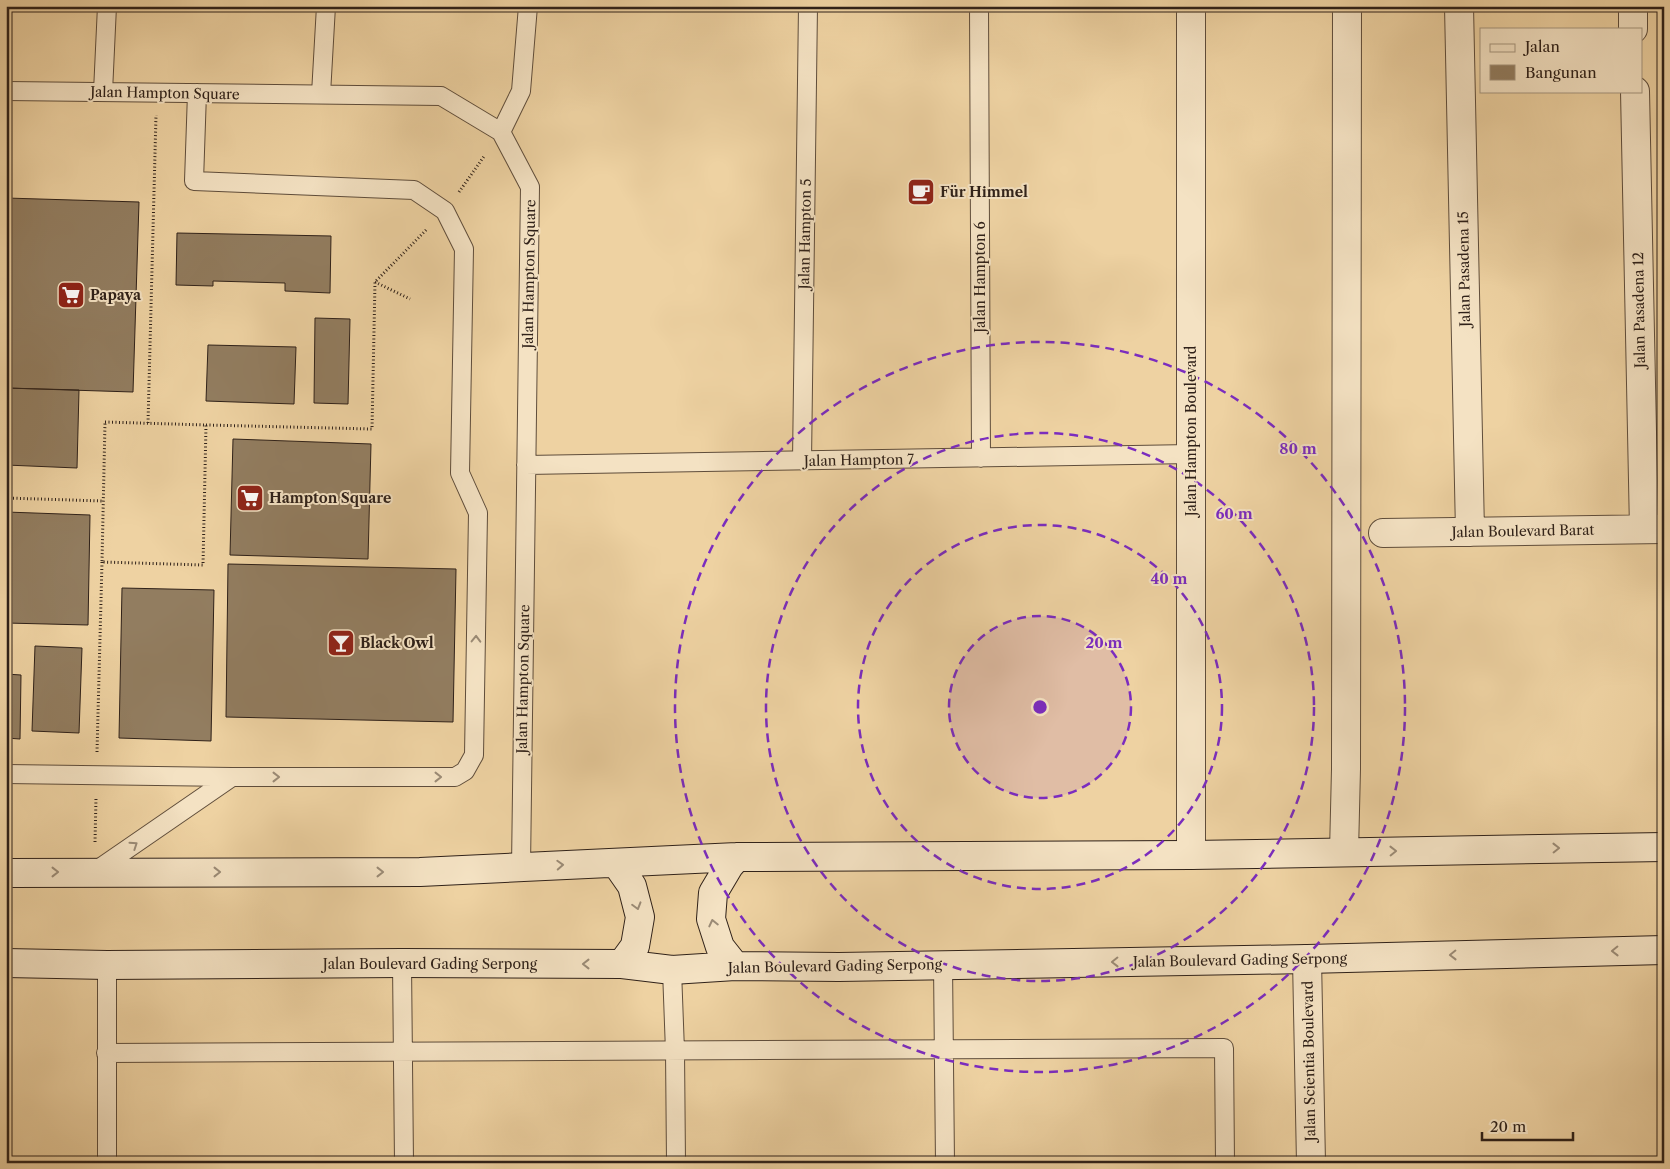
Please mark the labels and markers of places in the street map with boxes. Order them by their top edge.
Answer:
cafe icon: Für Himmel [906,177,936,207]
place label: Für Himmel [940,183,1028,201]
supermarket icon: Papaya [56,280,86,310]
place label: Papaya [90,286,142,304]
supermarket icon: Hampton Square [235,483,265,513]
place label: Hampton Square [269,489,391,507]
bar icon: Black Owl [326,628,356,658]
place label: Black Owl [360,634,434,652]
centre of rings [1031,698,1049,716]

